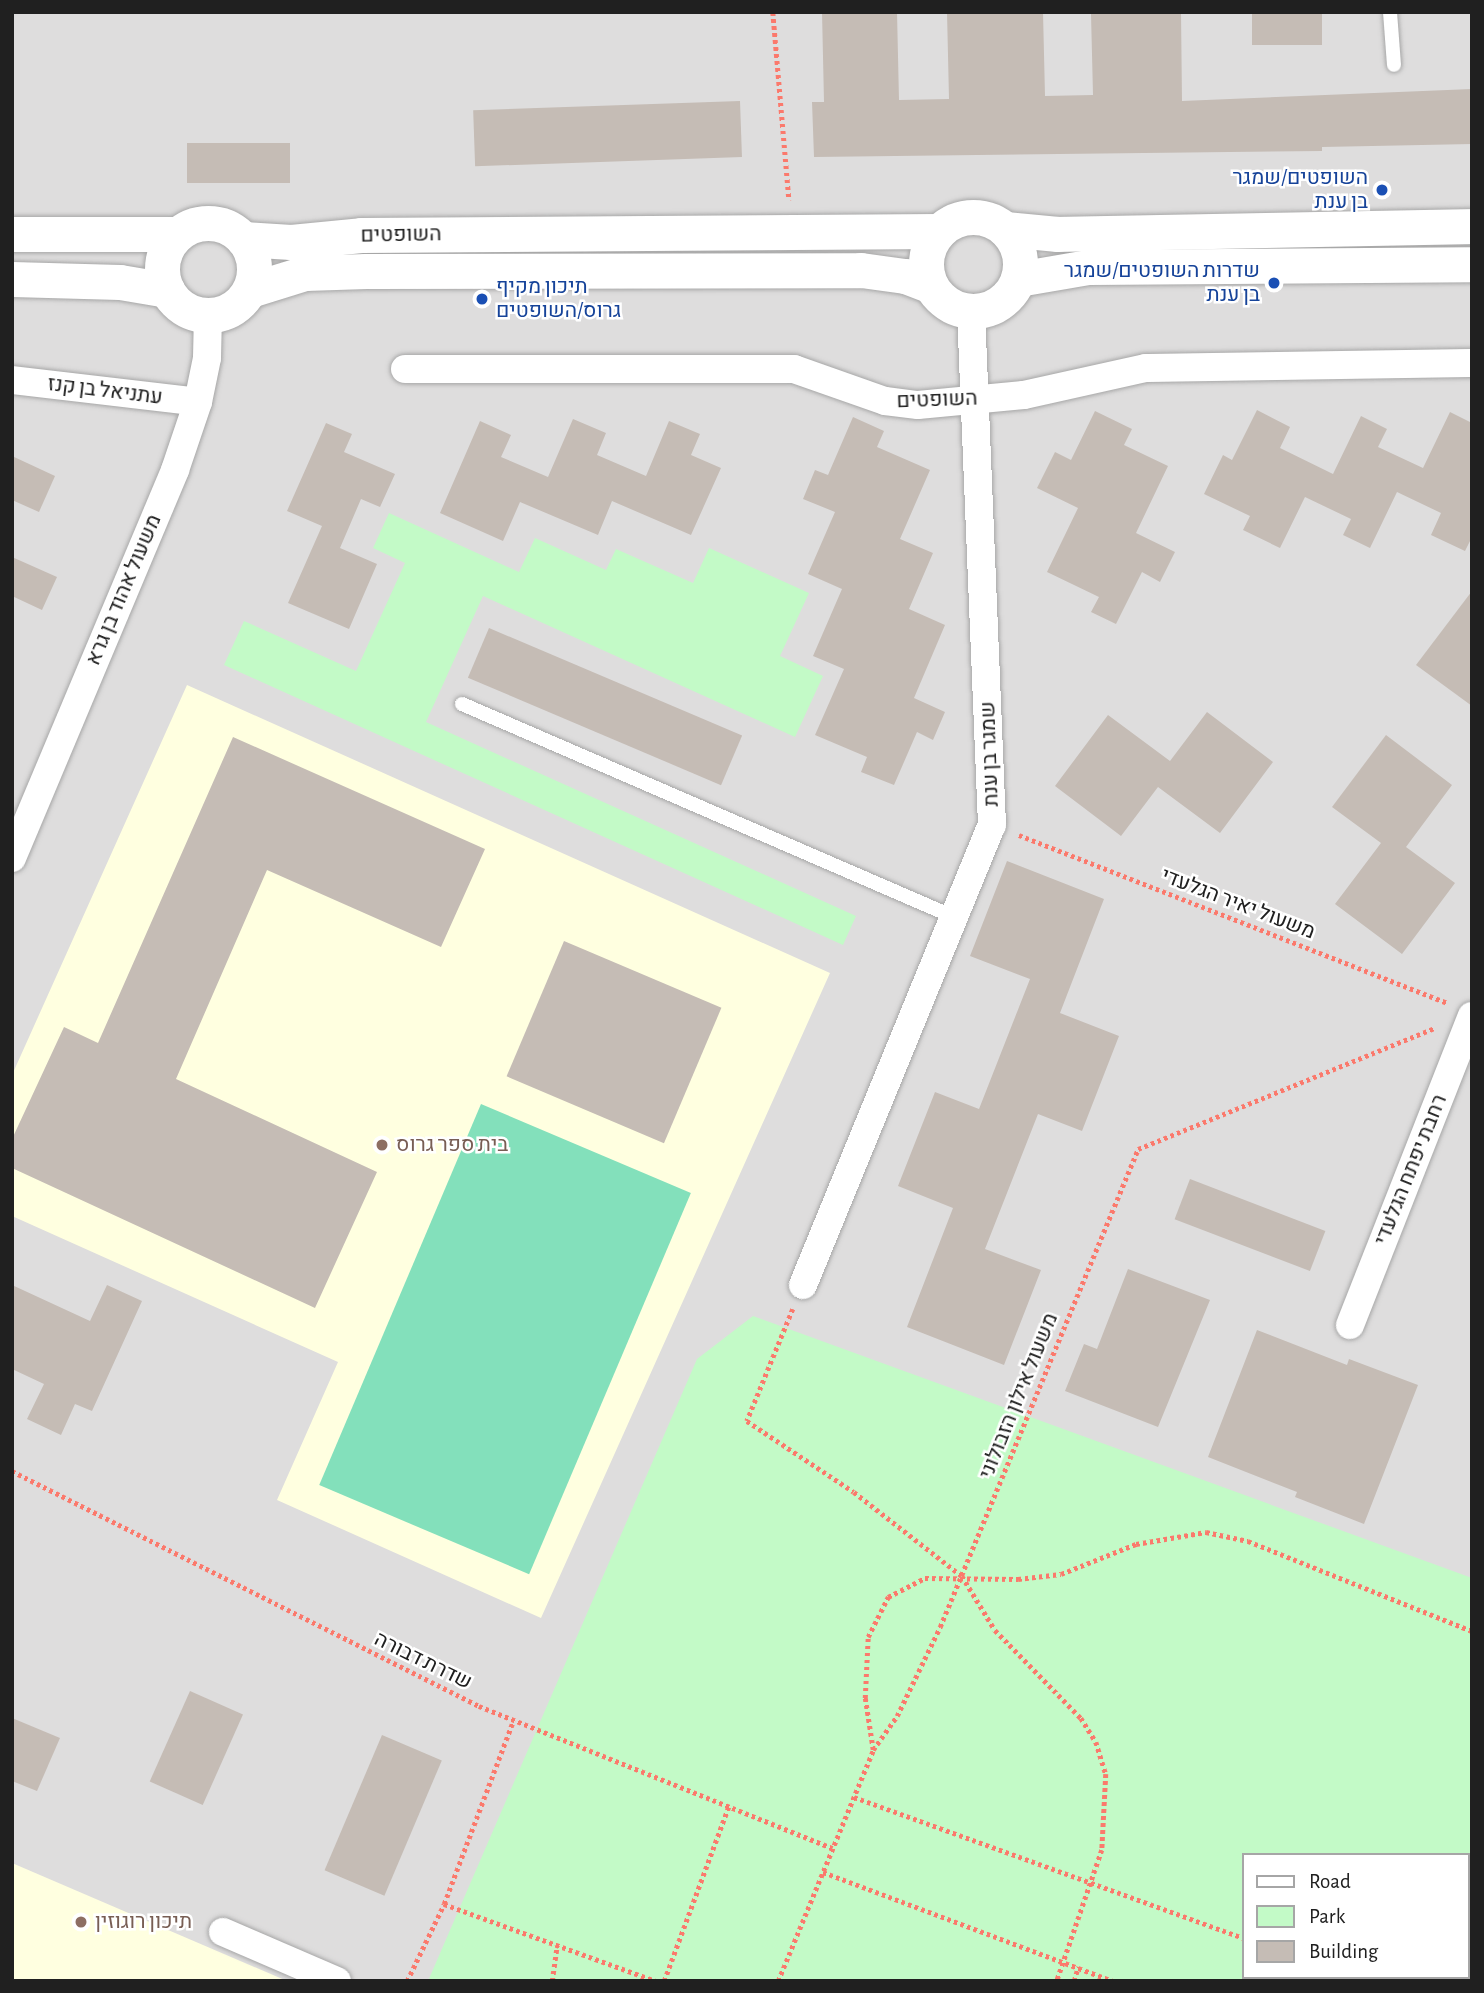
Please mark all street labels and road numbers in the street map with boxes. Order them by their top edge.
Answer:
street label: השופטים [360,222,442,248]
street label: עתניאל בן קנז [46,371,164,411]
street label: השופטים [896,386,978,414]
street label: משעול אהוד בן גרא [81,511,167,669]
street label: שמגר בן ענת [976,701,1004,807]
street label: משעול יאיר הגלעדי [1157,863,1319,945]
street label: רחבת יפתח הגלעדי [1369,1091,1453,1249]
street label: משעול אילון הזבולוני [974,1309,1064,1483]
street label: שדרת דבורה [370,1627,476,1695]

